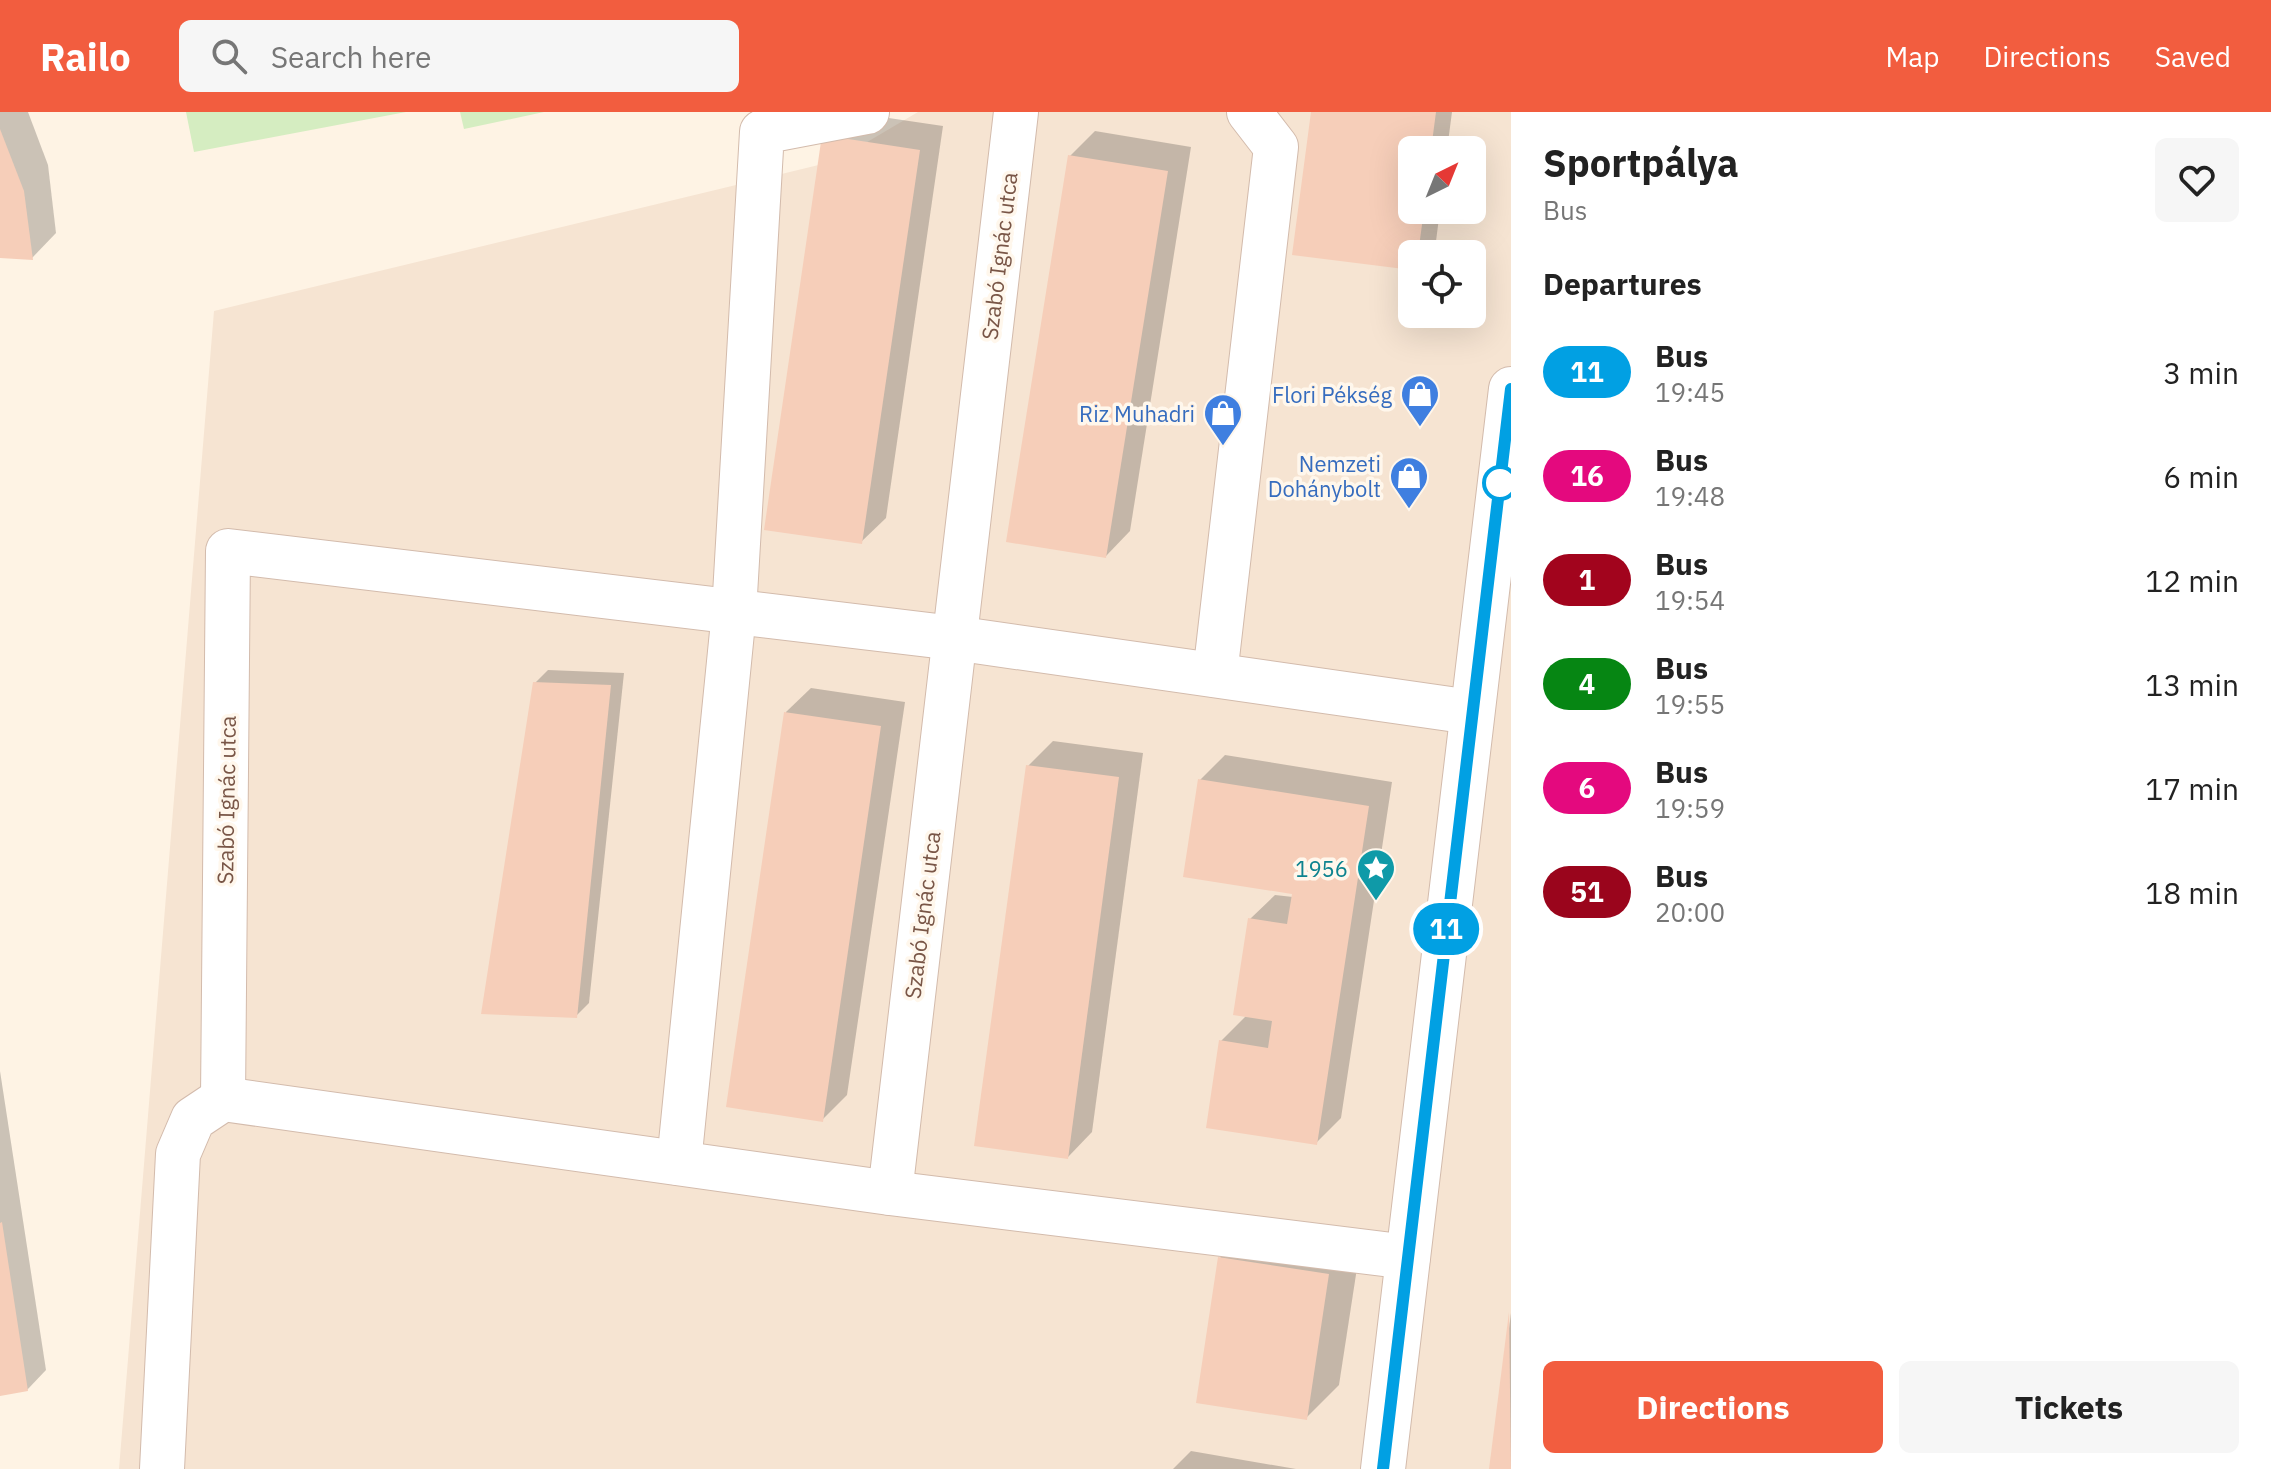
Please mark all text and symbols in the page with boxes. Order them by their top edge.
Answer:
search box [179,20,739,92]
text: Railo [40,32,131,81]
icon: search [207,34,251,78]
text: Search here [271,37,432,76]
text: Map [1885,38,1939,75]
text: Directions [1983,38,2111,75]
text: Saved [2155,38,2231,75]
north arrow [1398,136,1486,224]
map controls [1398,136,1486,328]
text: Sportpálya [1543,138,1739,187]
button: heart [2155,138,2239,222]
street label: Szabó Ignác utca [974,170,1024,342]
text: Bus [1543,193,1587,227]
button: locate [1398,240,1486,328]
text: Departures [1543,264,1702,303]
text: Bus [1655,336,1708,375]
text: 11 [1570,353,1604,390]
text: 3 min [2163,353,2239,392]
shop icon: Flori Pékség [1399,373,1441,428]
text: 19:45 [1655,375,1725,409]
place label: Flori Pékség [1272,380,1392,409]
shop icon: Riz Muhadri [1202,392,1244,447]
place label: Riz Muhadri [1079,399,1195,428]
text: Bus [1655,440,1708,479]
place label: Nemzeti Dohánybolt [1268,449,1381,503]
shop icon: Nemzeti Dohánybolt [1388,455,1430,510]
text: 16 [1570,457,1604,494]
text: 6 min [2163,457,2239,496]
unlabelled marker [1483,466,1517,500]
text: 19:48 [1655,479,1725,513]
text: Bus [1655,544,1708,583]
text: 1 [1579,561,1595,598]
text: 12 min [2145,561,2239,600]
text: 19:54 [1655,583,1725,617]
text: Bus [1655,648,1708,687]
text: 4 [1579,665,1595,702]
text: 13 min [2145,665,2239,704]
text: 19:55 [1655,687,1725,721]
street label: Szabó Ignác utca [210,715,242,885]
text: Bus [1655,752,1708,791]
text: 6 [1579,769,1595,806]
text: 17 min [2145,769,2239,808]
text: 19:59 [1655,791,1725,825]
street label: Szabó Ignác utca [897,829,947,1001]
place icon: 1956 [1355,847,1397,902]
place label: 1956 [1295,854,1348,883]
text: Bus [1655,856,1708,895]
text: 51 [1570,873,1604,910]
text: 18 min [2145,873,2239,912]
text: 20:00 [1655,895,1725,929]
line badge: 11 [1410,903,1482,955]
text: 11 [1429,910,1463,947]
button: Directions [1543,1361,1883,1453]
button: Tickets [1899,1361,2239,1453]

